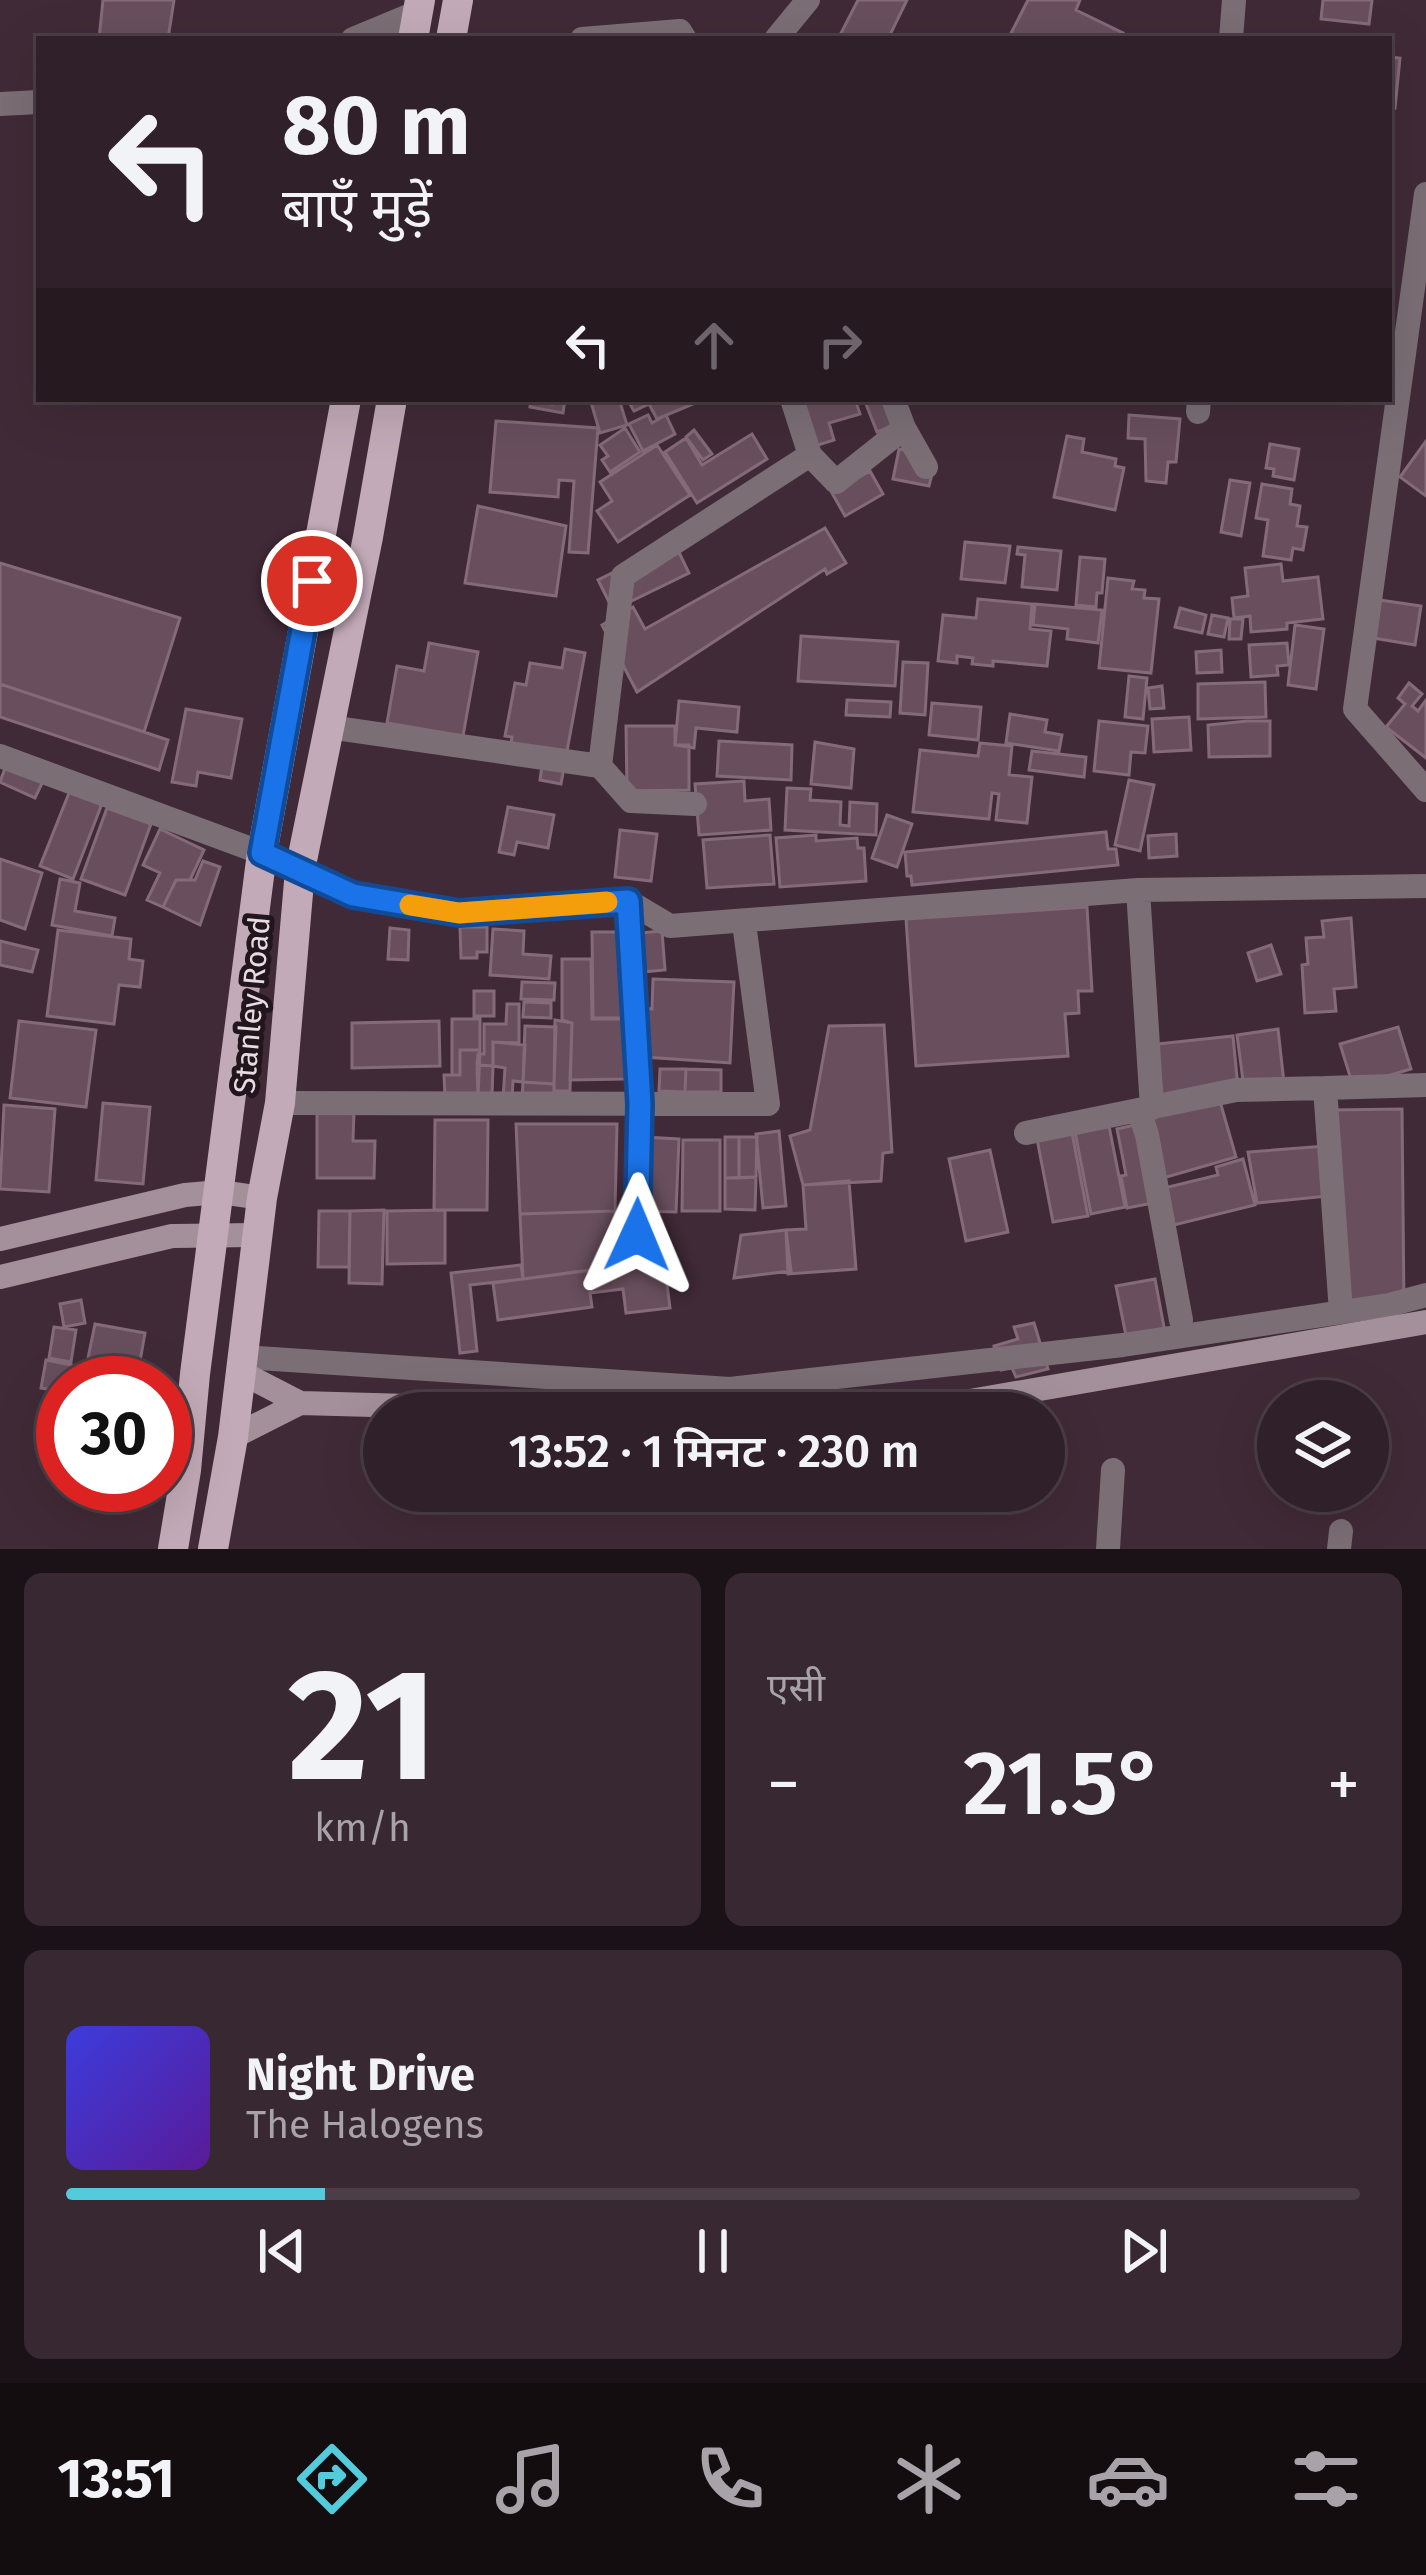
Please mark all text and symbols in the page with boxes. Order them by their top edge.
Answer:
text: 80 m [282,75,471,176]
icon: left [84,84,240,240]
text: बाएँ मुड़ें [282,177,432,241]
icon: left [555,312,621,378]
icon: ahead [681,312,747,378]
icon: right [807,312,873,378]
pin [261,530,363,632]
icon: arrive [279,548,345,614]
street label: Stanley Road [226,915,278,1095]
position arrow [574,1172,700,1298]
speed limit sign: 30 [36,1356,192,1512]
map controls [1257,1380,1389,1512]
button: layers [1257,1380,1389,1512]
text: 13:52 · 1 मिनट · 230 m [509,1425,919,1479]
text: 21 [288,1633,437,1820]
text: एसी [767,1665,825,1711]
text: 21.5° [963,1730,1164,1838]
text: − [767,1745,800,1824]
text: + [1327,1745,1360,1824]
text: km/h [314,1805,411,1851]
text: Night Drive [246,2048,475,2102]
text: The Halogens [246,2102,484,2148]
icon: previous [249,2218,315,2284]
icon: pause [680,2218,746,2284]
icon: next [1111,2218,1177,2284]
icon: directions [290,2437,374,2521]
icon: music [489,2437,573,2521]
icon: phone [688,2437,772,2521]
icon: climate [887,2437,971,2521]
icon: car [1086,2437,1170,2521]
icon: filters [1284,2437,1368,2521]
text: 13:51 [57,2447,175,2511]

